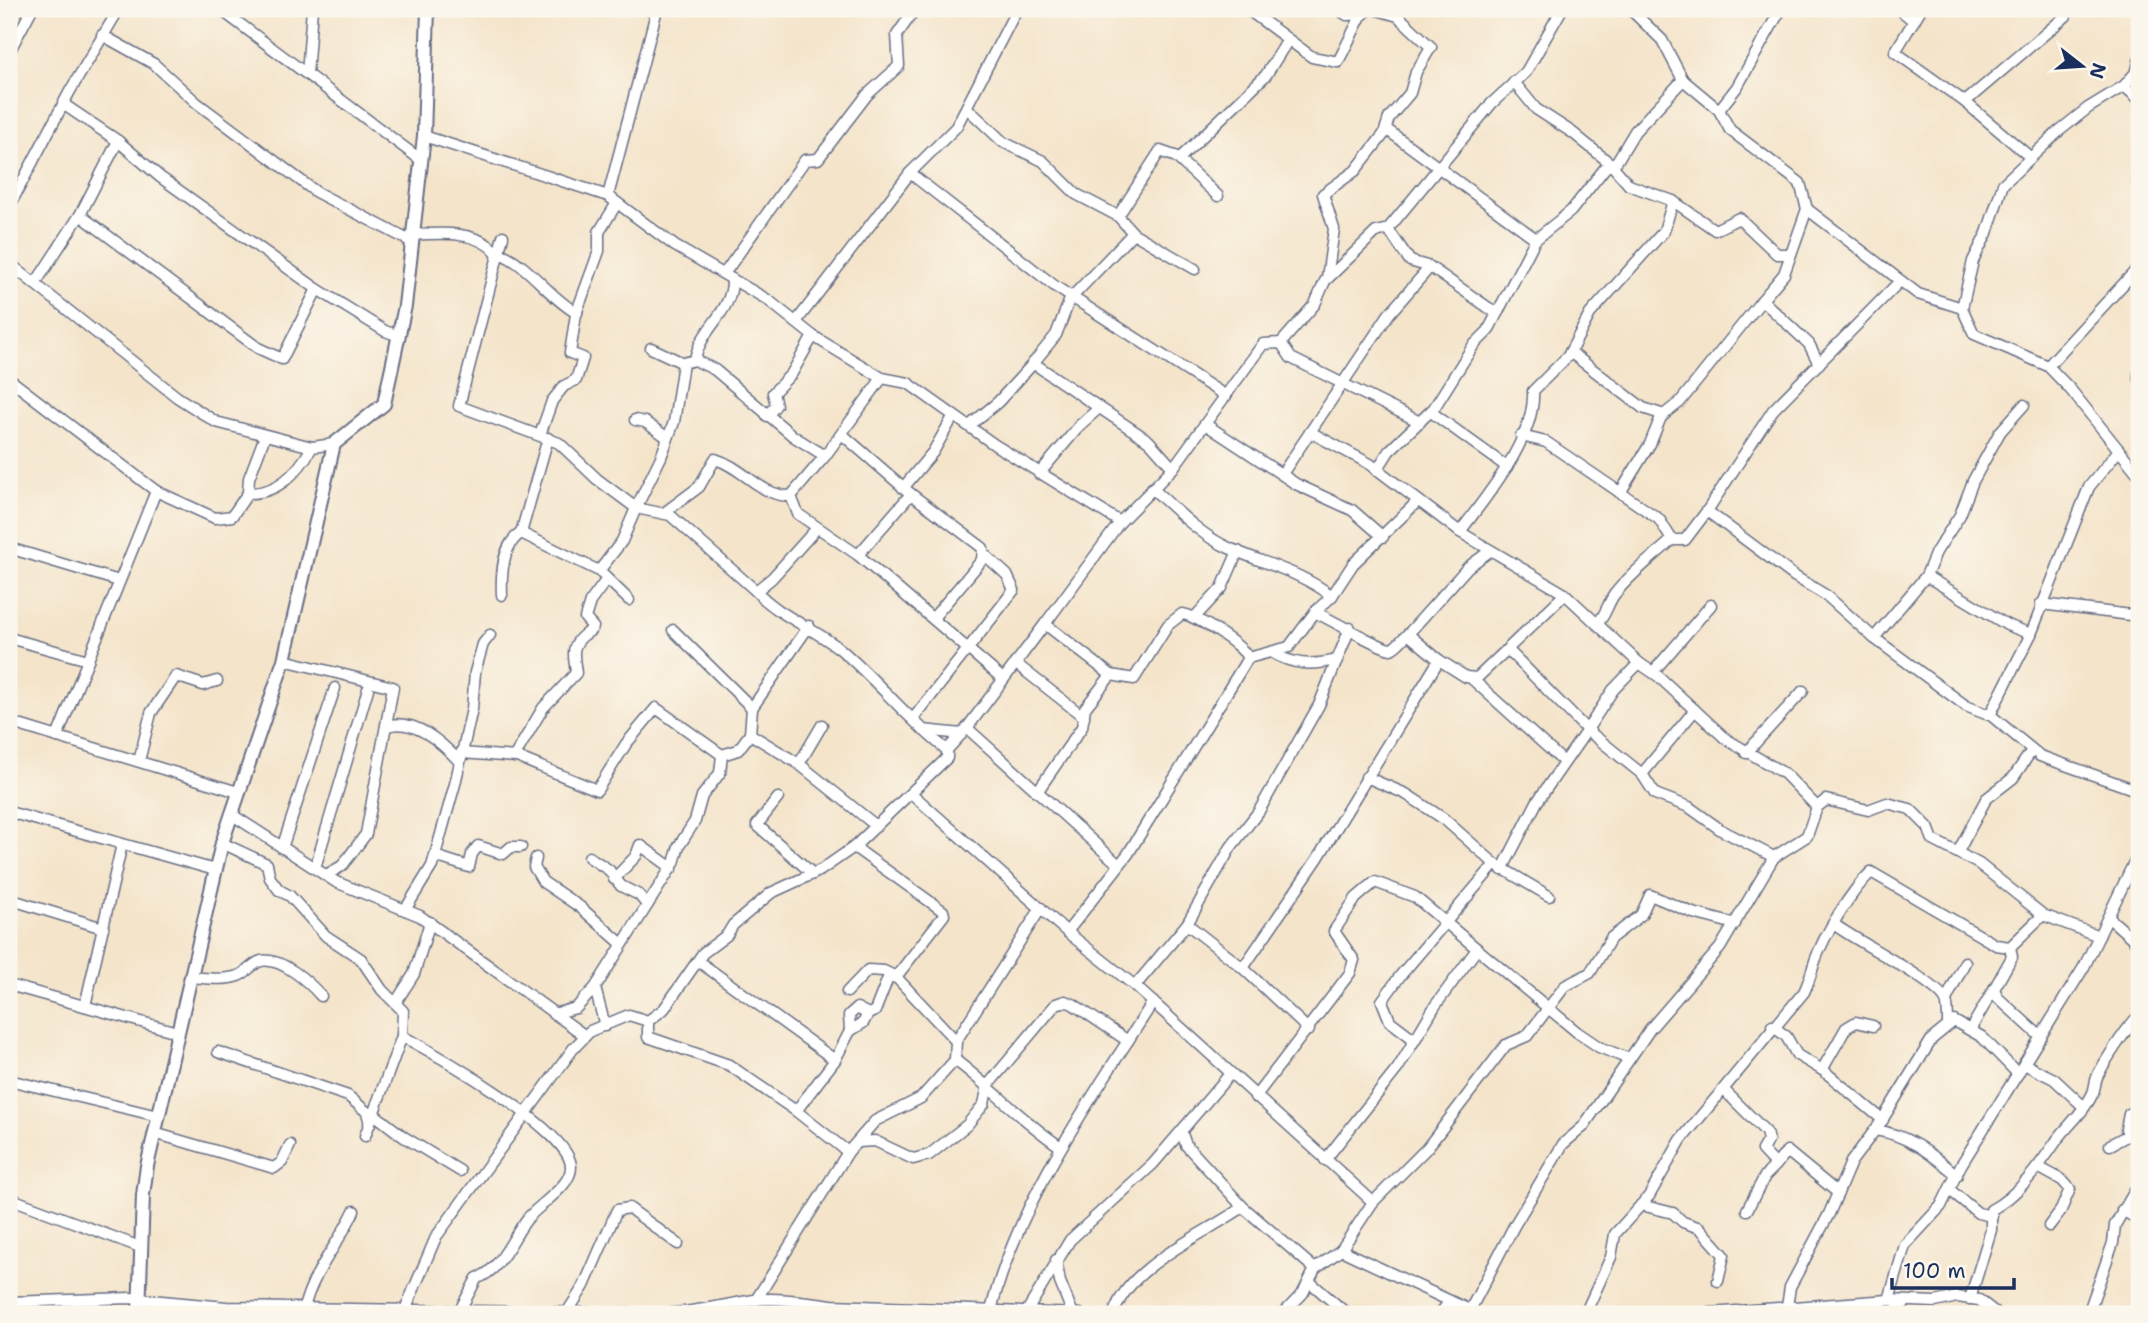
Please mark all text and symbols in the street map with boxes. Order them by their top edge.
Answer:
north arrow [2046,32,2116,102]
text: N [2084,60,2112,82]
scale bar [1892,1246,2015,1290]
text: 100 m [1903,1257,1966,1285]

